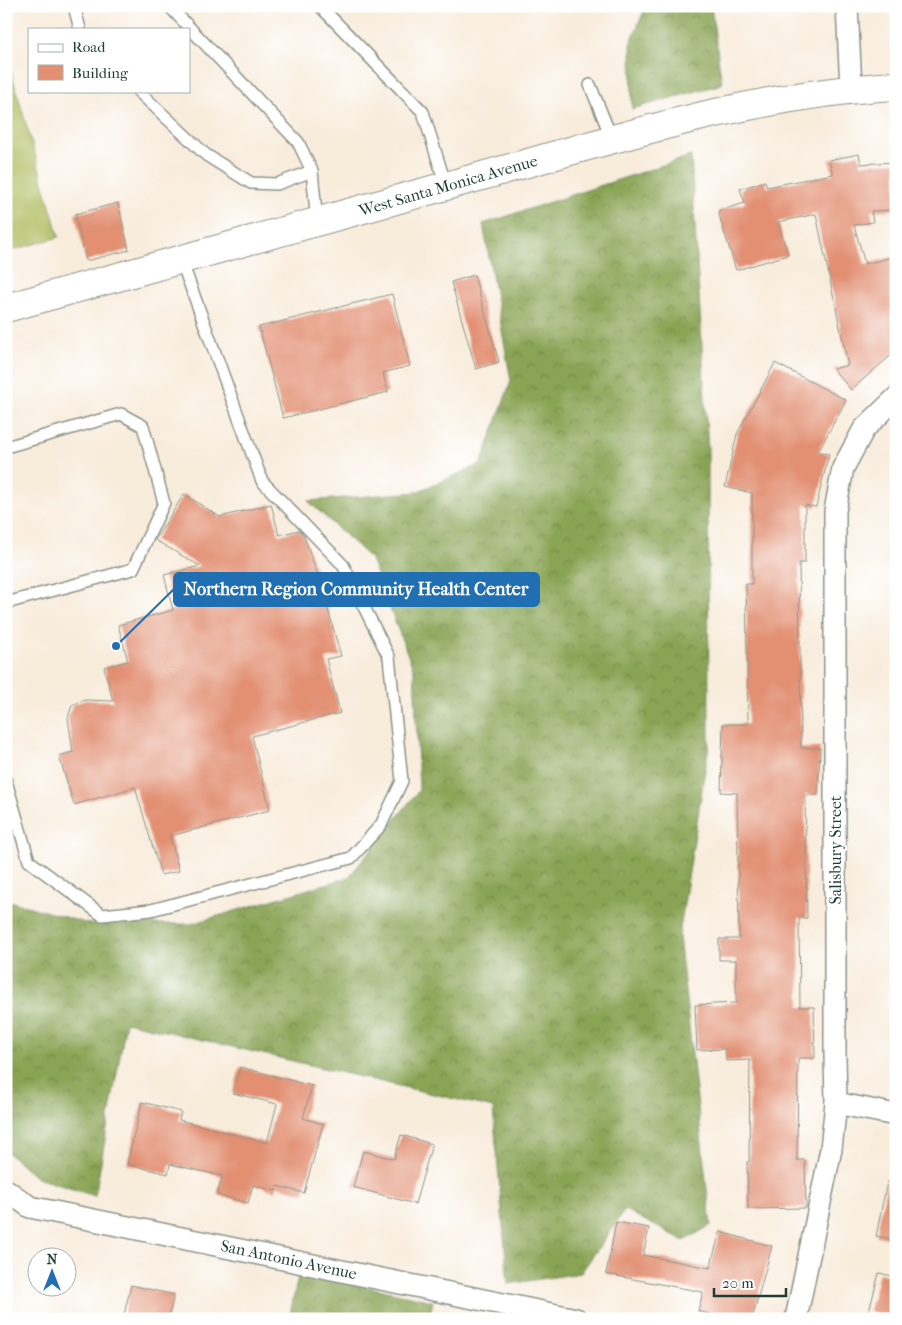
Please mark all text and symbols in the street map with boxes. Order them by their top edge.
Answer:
legend [28,28,190,92]
text: Road [72,38,106,56]
text: Building [72,64,129,82]
street label: West Santa Monica Avenue [356,151,540,220]
callout: Northern Region Community Health Center [174,573,539,606]
text: Northern Region Community Health Center [184,579,529,600]
street label: Salisbury Street [826,795,845,905]
street label: San Antonio Avenue [219,1236,359,1283]
north arrow [28,1248,78,1298]
text: N [47,1251,58,1268]
scale bar [714,1265,787,1297]
text: 20 m [722,1274,754,1292]

